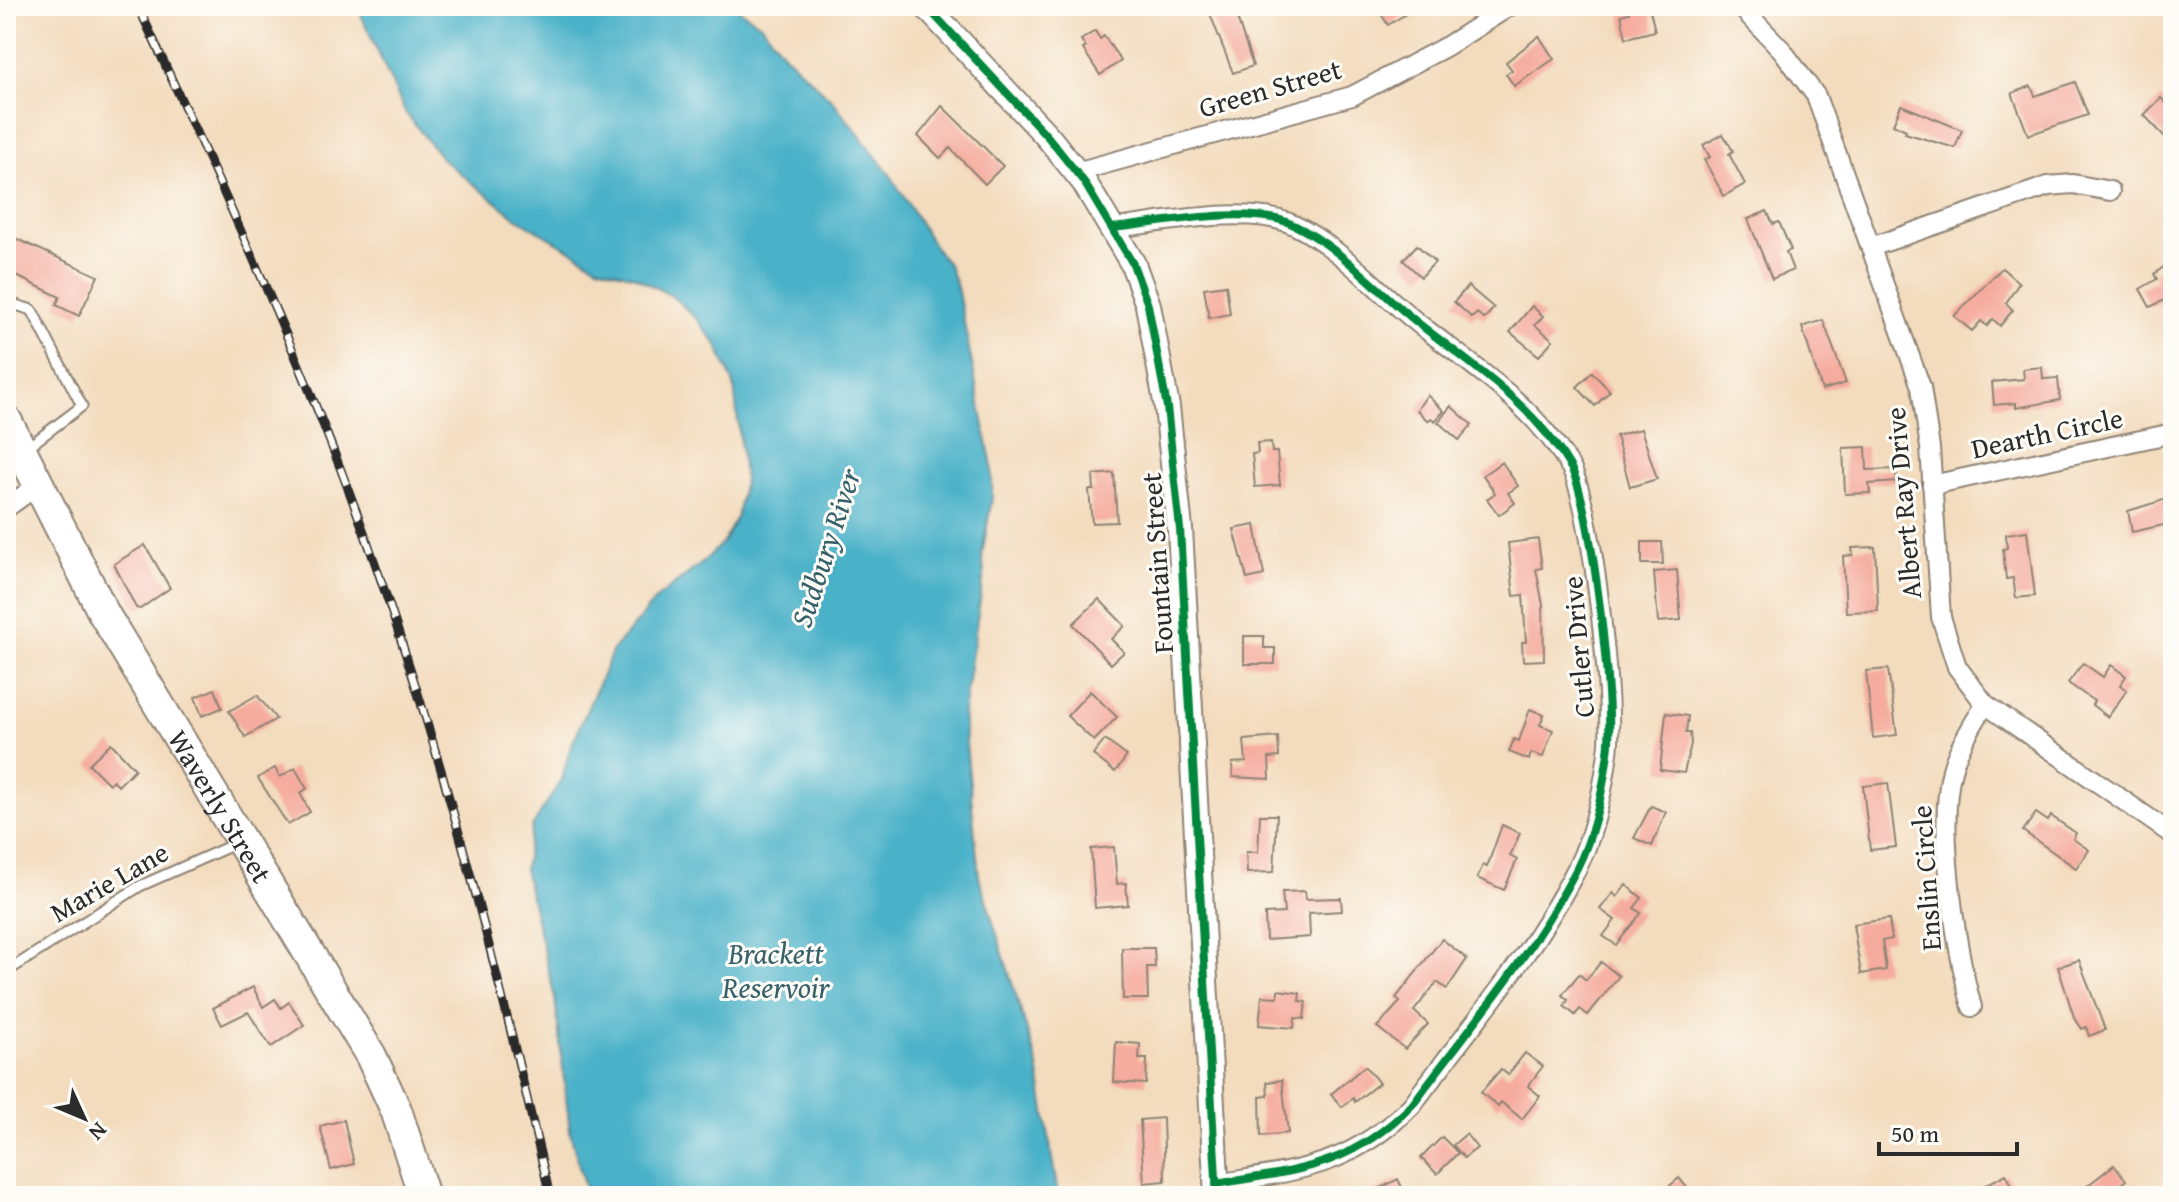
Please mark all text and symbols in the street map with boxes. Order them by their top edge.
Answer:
street label: Green Street [1194,48,1346,127]
street label: Dearth Circle [1967,396,2126,469]
street label: Albert Ray Drive [1874,405,1931,601]
water label: Sudbury River [779,462,872,633]
street label: Fountain Street [1130,471,1183,655]
street label: Cutler Drive [1551,575,1604,719]
street label: Waverly Street [158,722,283,890]
street label: Enslin Circle [1900,804,1951,952]
street label: Marie Lane [42,831,176,932]
water label: Brackett Reservoir [721,931,831,1009]
north arrow [44,1078,124,1158]
scale bar [1879,1106,2017,1156]
text: N [82,1115,115,1149]
text: 50 m [1891,1116,1939,1151]

